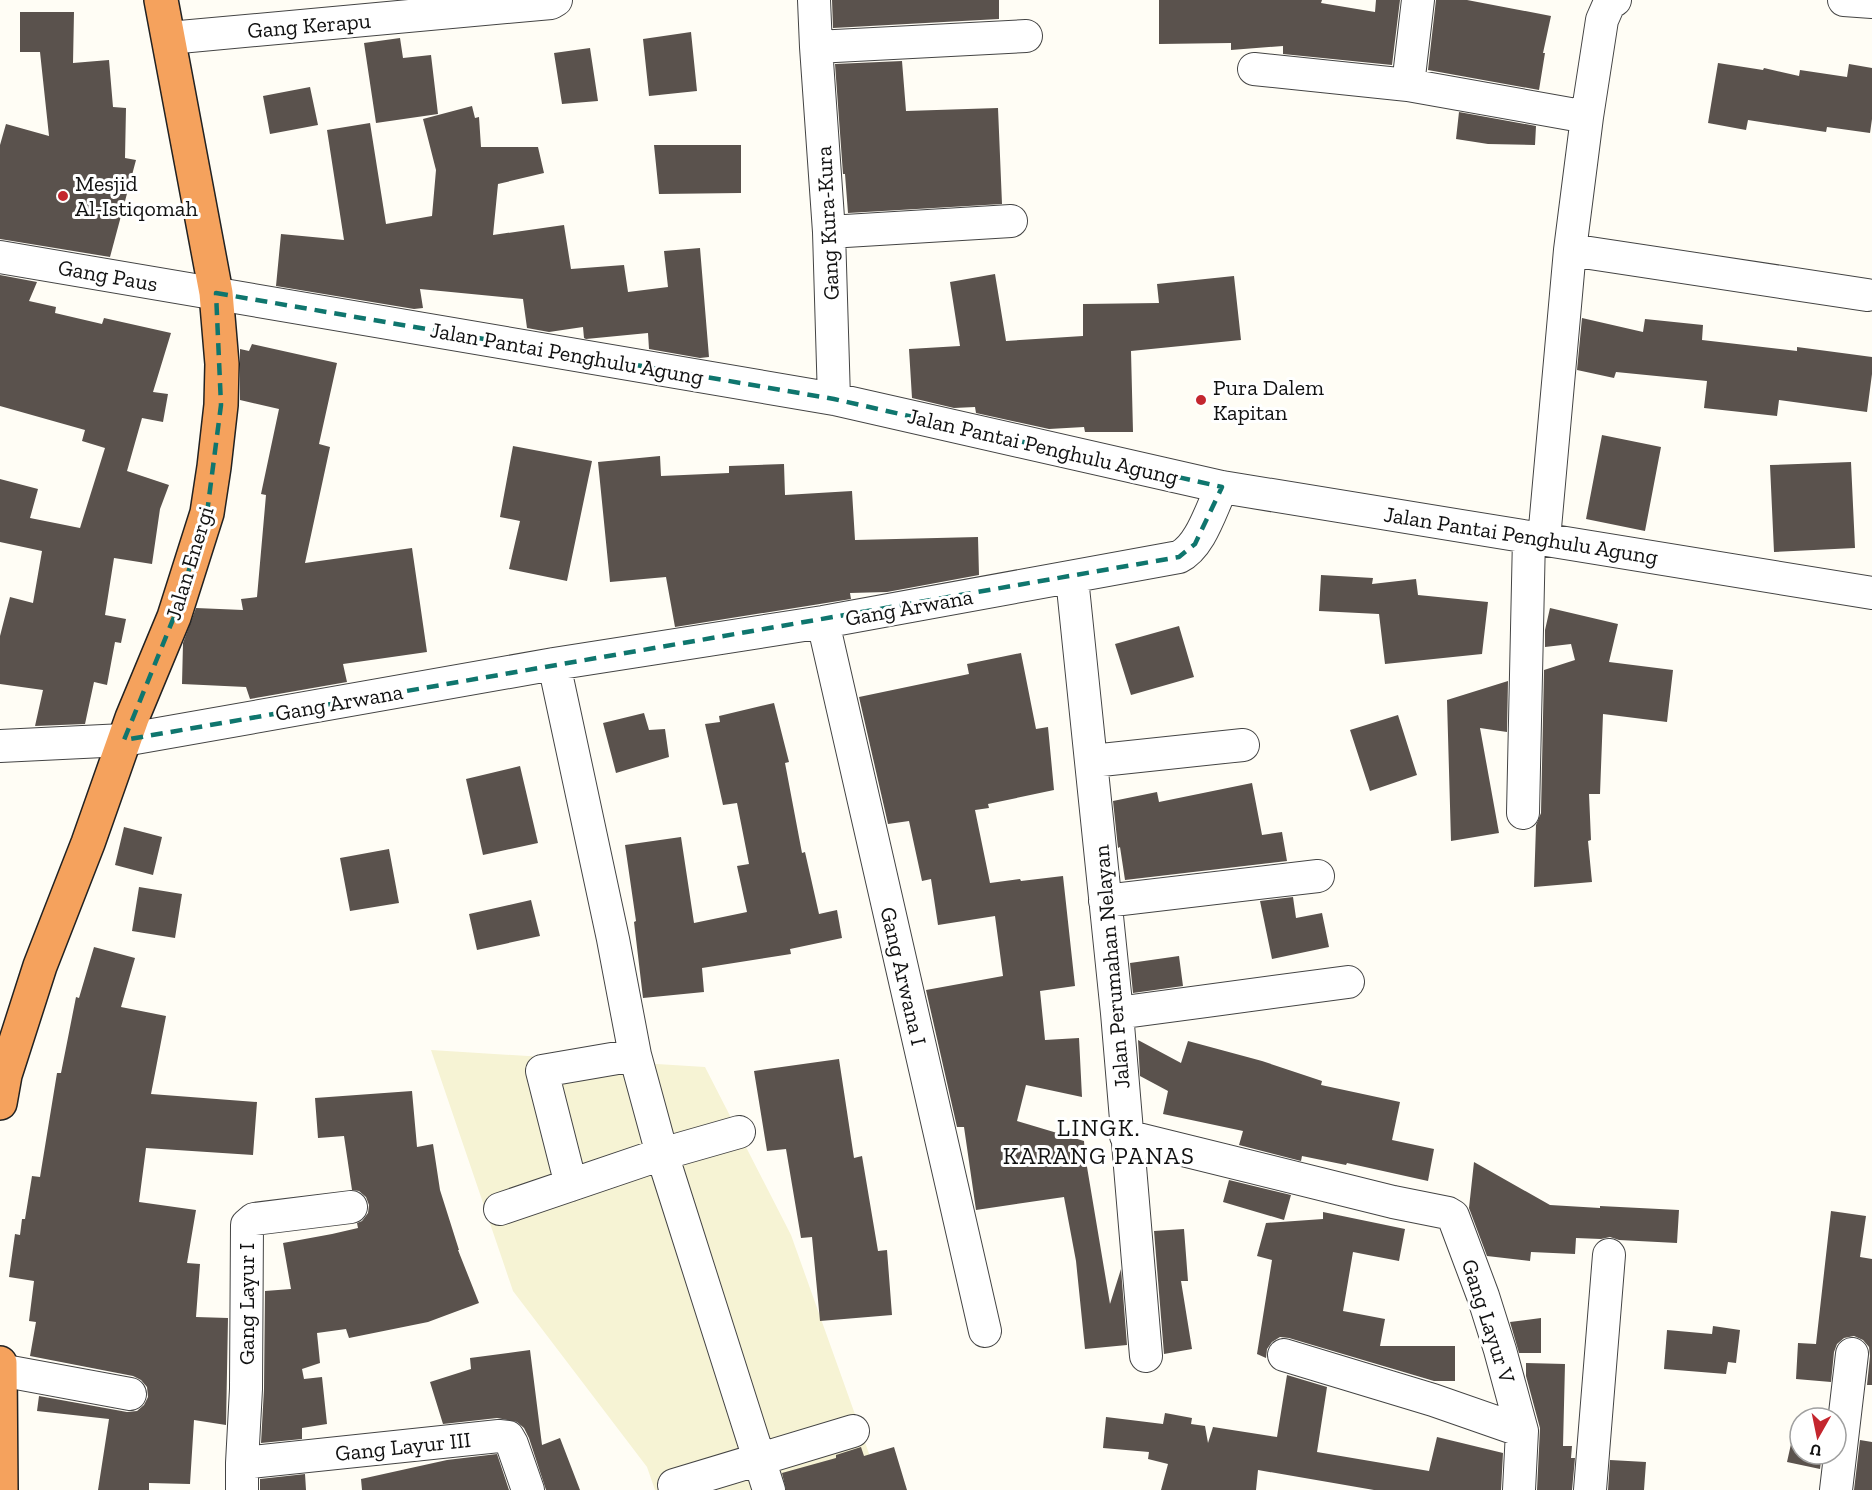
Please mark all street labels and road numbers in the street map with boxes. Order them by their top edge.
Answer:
street label: Gang Kerapu [246,7,373,44]
street label: Gang Kura-Kura [810,145,845,301]
street label: Gang Paus [56,253,160,298]
street label: Jalan Pantai Penghulu Agung [428,316,706,391]
street label: Jalan Pantai Penghulu Agung [905,402,1181,491]
street label: Jalan Pantai Penghulu Agung [1382,500,1660,571]
street label: Jalan Energi [159,503,220,623]
street label: Gang Arwana [843,583,975,632]
street label: Gang Arwana [273,678,405,727]
street label: Jalan Perumahan Nelayan [1087,843,1136,1090]
street label: Gang Arwana I [874,904,933,1048]
street label: Gang Layur I [233,1243,260,1365]
street label: Gang Layur V [1456,1256,1521,1387]
street label: Gang Layur III [334,1426,472,1467]

